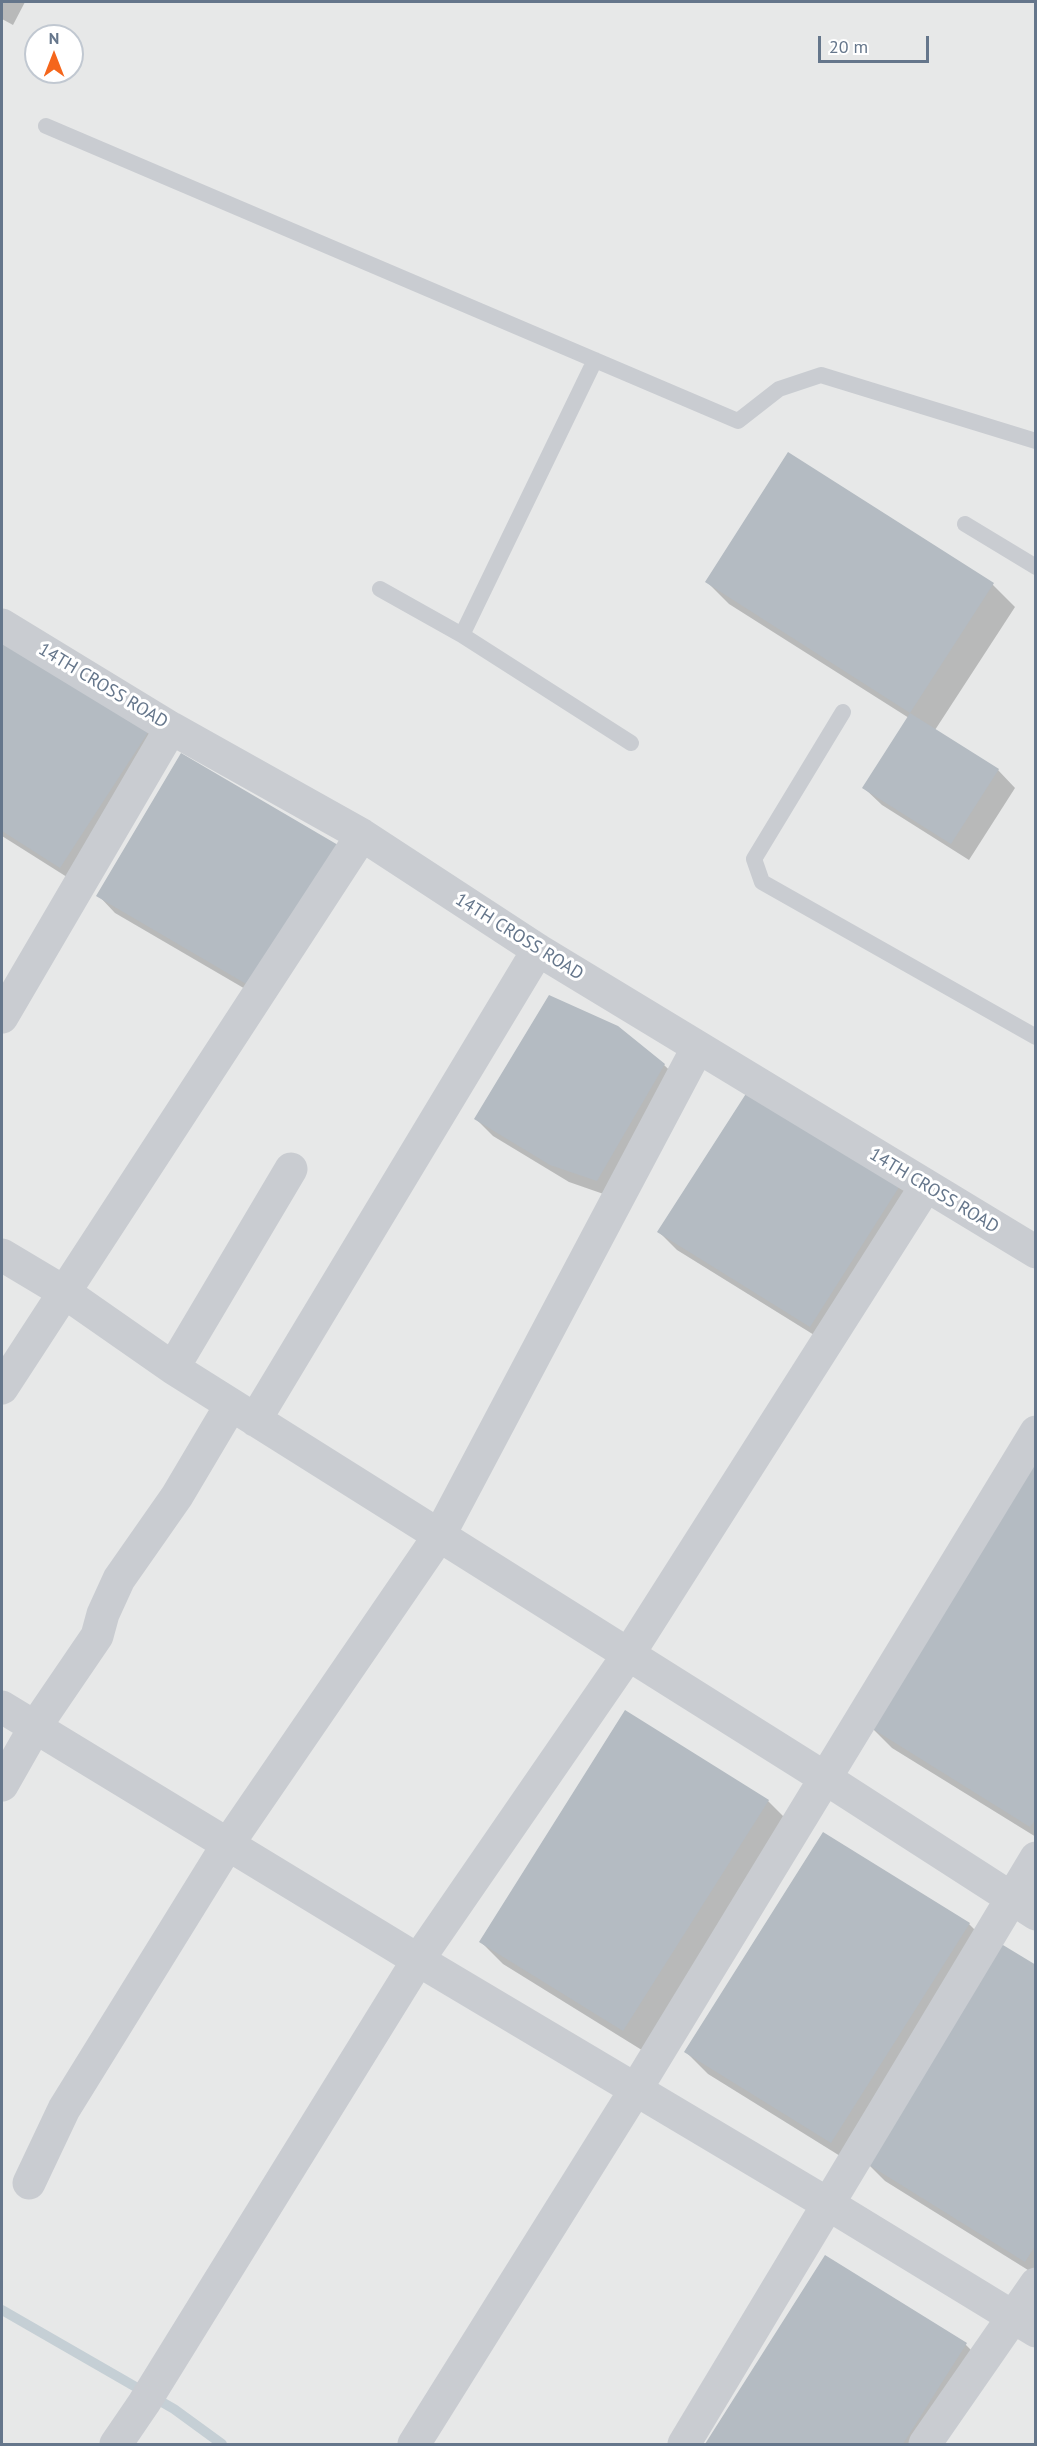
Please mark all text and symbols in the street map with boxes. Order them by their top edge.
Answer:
north arrow [24,24,84,84]
scale bar [821,24,932,62]
text: N [49,28,59,48]
text: 20 m [829,35,868,58]
street label: 14TH CROSS ROAD [34,639,172,733]
street label: 14TH CROSS ROAD [451,889,587,985]
street label: 14TH CROSS ROAD [865,1144,1003,1238]

